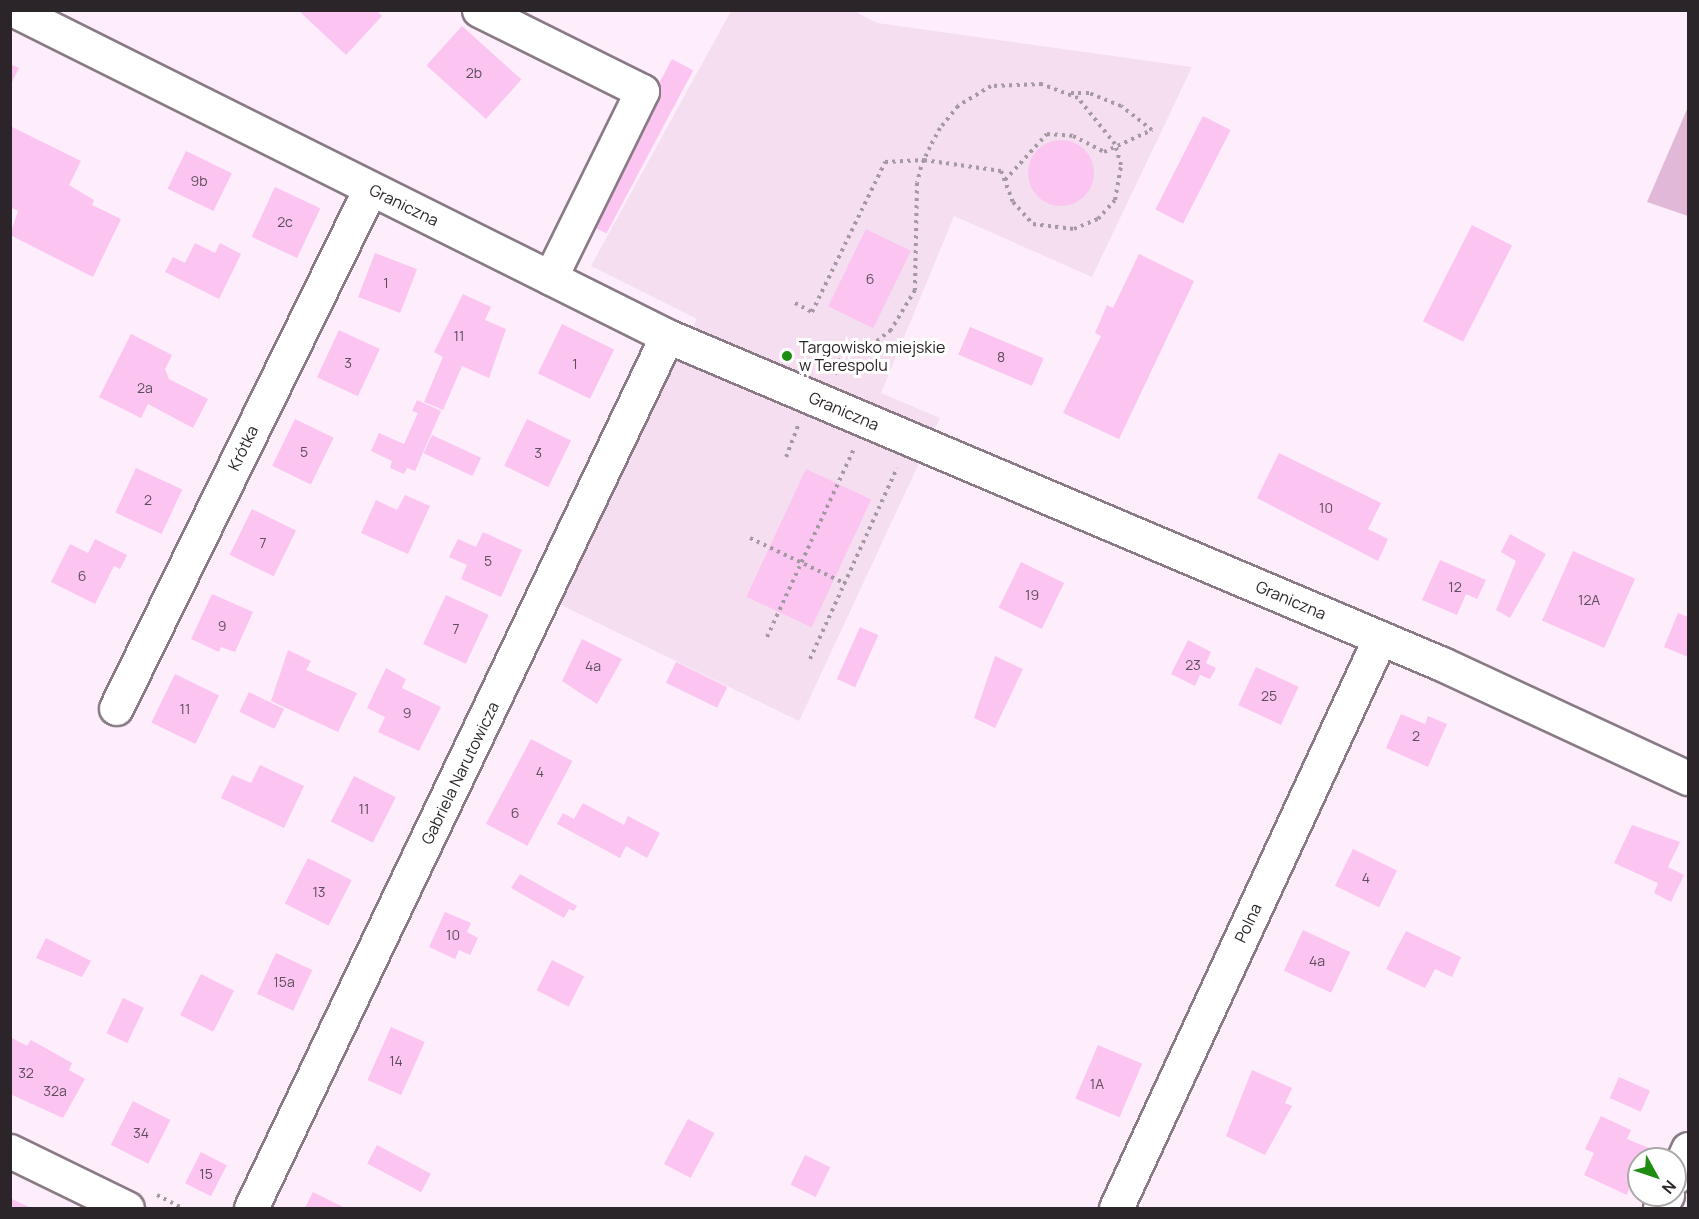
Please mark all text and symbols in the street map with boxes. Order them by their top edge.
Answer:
house number: 2b [466,65,482,81]
house number: 9b [191,173,207,189]
street label: Graniczna [366,180,442,230]
house number: 2c [277,214,293,230]
house number: 6 [866,271,874,287]
house number: 1 [383,275,389,291]
house number: 11 [454,328,464,344]
place label: Targowisko miejskie w Terespolu [799,337,945,375]
marker: Targowisko miejskie w Terespolu [780,349,794,363]
house number: 8 [997,349,1005,365]
house number: 3 [344,355,352,371]
house number: 1 [572,356,578,372]
house number: 2a [137,380,153,396]
street label: Graniczna [806,388,882,434]
street label: Krótka [224,422,262,474]
house number: 5 [300,444,308,460]
house number: 3 [534,445,542,461]
house number: 2 [144,492,152,508]
house number: 10 [1319,500,1333,516]
house number: 7 [259,535,267,551]
house number: 5 [484,553,492,569]
house number: 6 [78,568,86,584]
street label: Graniczna [1253,577,1329,623]
house number: 12 [1448,579,1462,595]
house number: 19 [1025,587,1039,603]
house number: 12A [1578,592,1600,608]
house number: 9 [218,618,226,634]
house number: 7 [452,621,460,637]
house number: 23 [1185,657,1201,673]
house number: 4a [585,658,601,674]
house number: 25 [1261,688,1277,704]
street label: Gabriela Narutowicza [417,698,503,848]
house number: 11 [180,701,190,717]
house number: 9 [403,705,411,721]
house number: 2 [1412,728,1420,744]
house number: 4 [536,764,544,780]
house number: 11 [359,801,369,817]
house number: 6 [511,805,519,821]
house number: 4 [1362,870,1370,886]
house number: 13 [312,884,326,900]
street label: Polna [1231,900,1265,946]
house number: 10 [446,927,460,943]
house number: 4a [1309,953,1325,969]
house number: 15a [273,974,295,990]
house number: 14 [389,1053,403,1069]
house number: 32 [18,1065,34,1081]
house number: 1A [1090,1076,1104,1092]
house number: 32a [43,1083,67,1099]
house number: 34 [133,1125,149,1141]
north arrow [1627,1147,1687,1207]
house number: 15 [199,1166,213,1182]
text: N [1657,1176,1681,1199]

